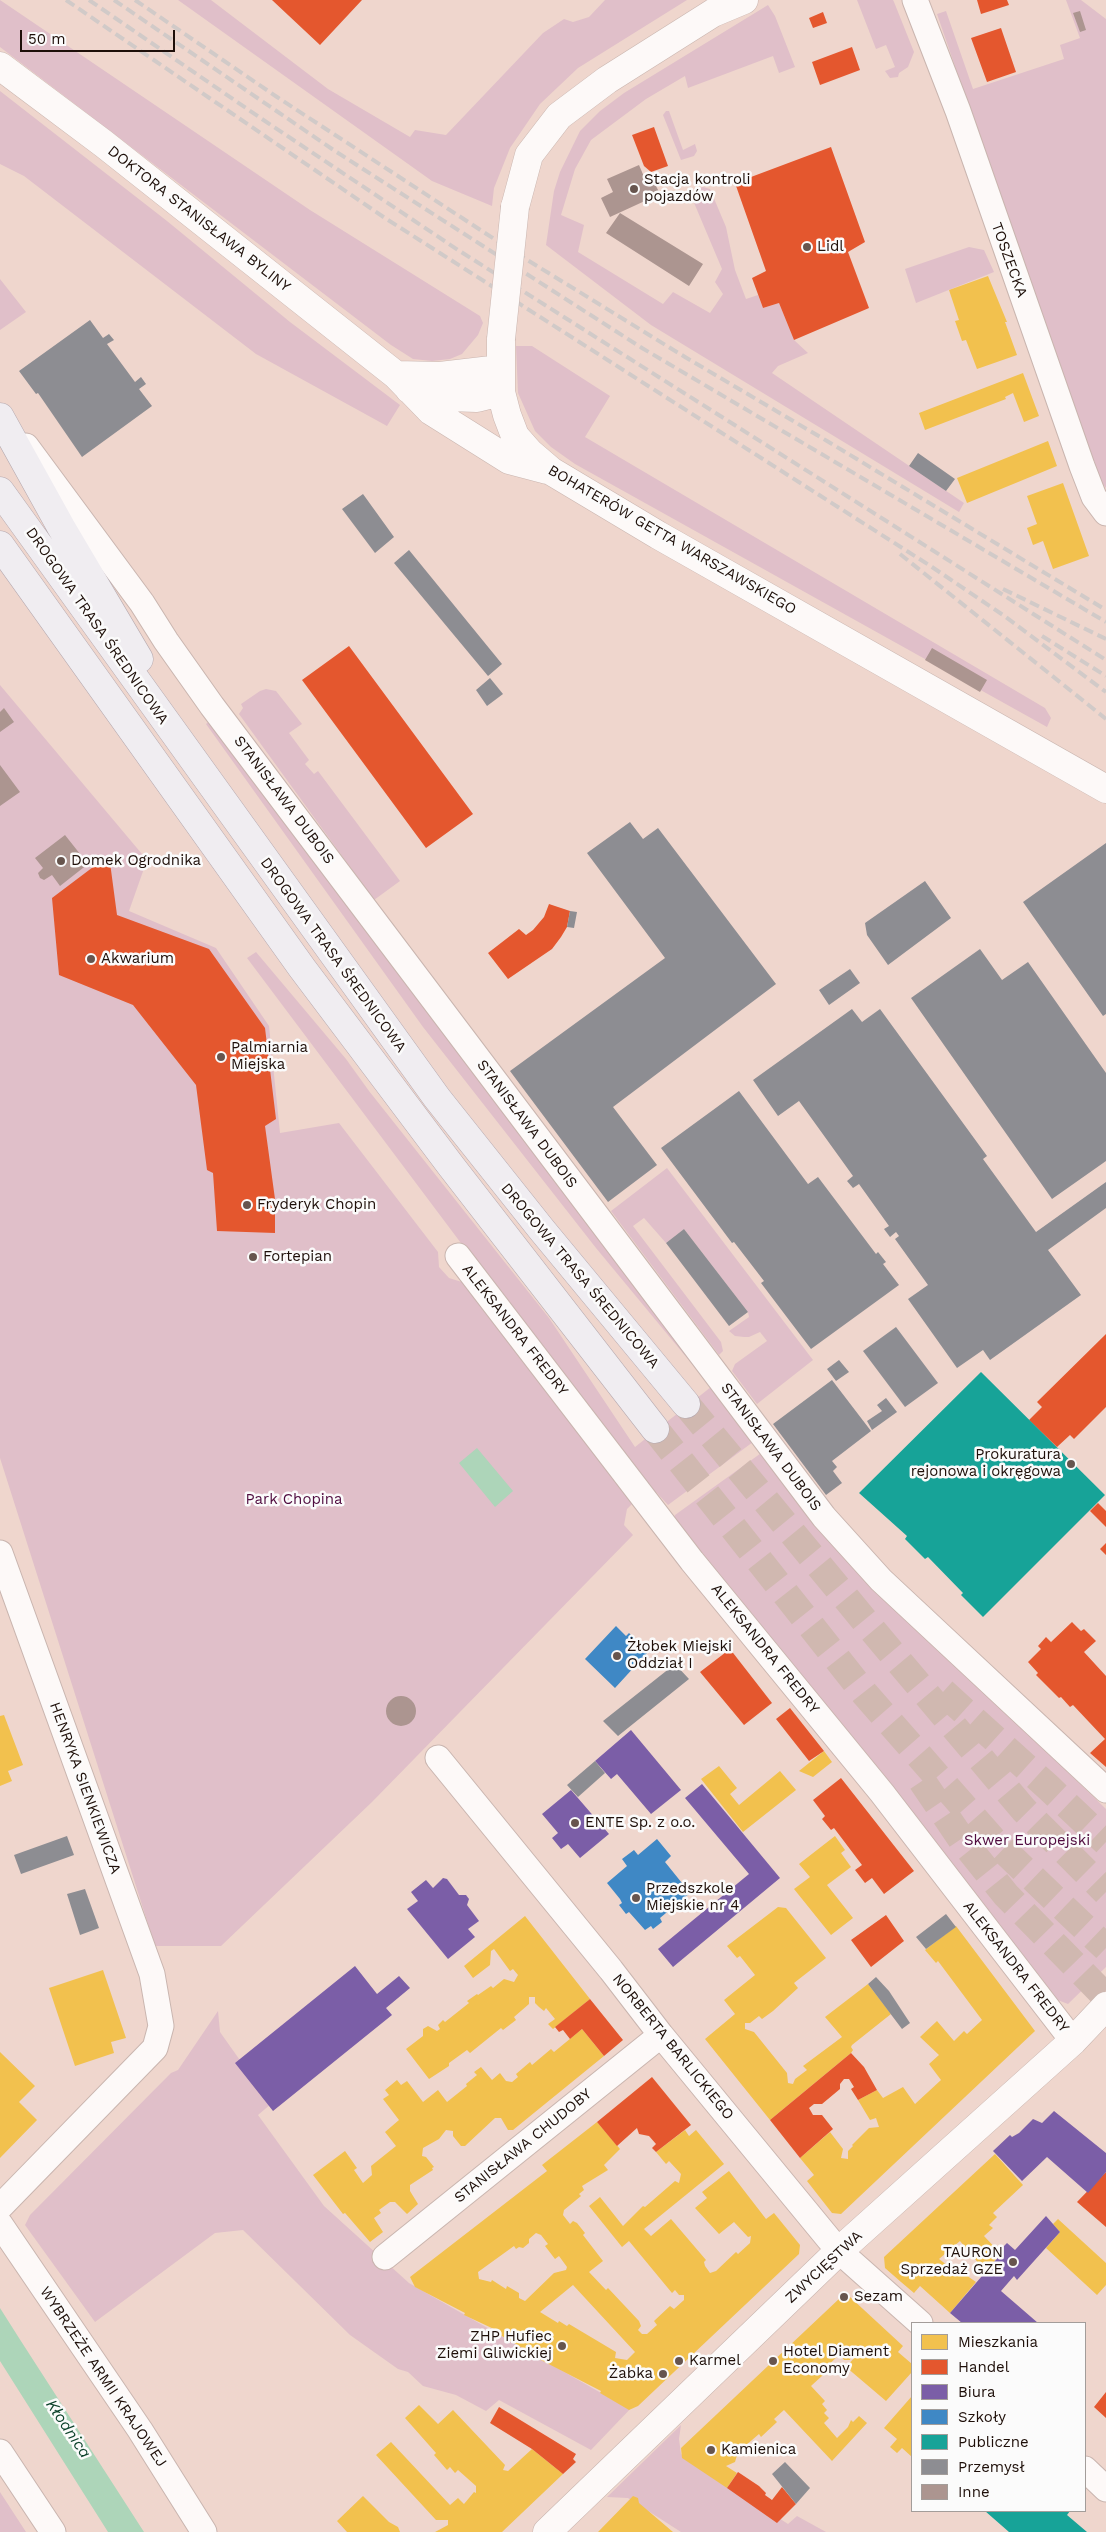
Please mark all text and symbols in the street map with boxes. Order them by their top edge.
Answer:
scale bar [22,20,178,52]
text: 50 m [28,30,65,48]
street label: DOKTORA STANISŁAWA BYLINY [104,142,294,296]
place label: Stacja kontroli pojazdów [644,171,751,206]
marker: Stacja kontroli pojazdów [628,183,640,195]
street label: TOSZECKA [987,220,1031,300]
place label: Lidl [817,238,844,256]
marker: Lidl [801,241,813,253]
street label: BOHATERÓW GETTA WARSZAWSKIEGO [545,461,799,619]
street label: DROGOWA TRASA ŚREDNICOWA [22,524,172,728]
street label: STANISŁAWA DUBOIS [230,732,338,868]
place label: Domek Ogrodnika [71,852,201,870]
street label: DROGOWA TRASA ŚREDNICOWA [256,854,410,1056]
marker: Domek Ogrodnika [55,855,67,867]
place label: Akwarium [101,950,174,968]
marker: Akwarium [85,953,97,965]
place label: Palmiarnia Miejska [231,1039,308,1074]
marker: Palmiarnia Miejska [215,1051,227,1063]
street label: STANISŁAWA DUBOIS [473,1056,581,1192]
street label: DROGOWA TRASA ŚREDNICOWA [497,1180,663,1372]
place label: Fryderyk Chopin [257,1196,376,1214]
marker: Fryderyk Chopin [241,1199,253,1211]
place label: Fortepian [263,1248,332,1266]
marker: Fortepian [247,1251,259,1263]
street label: ALEKSANDRA FREDRY [458,1261,572,1399]
street label: STANISŁAWA DUBOIS [717,1379,825,1515]
place label: Prokuratura rejonowa i okręgowa [911,1446,1061,1481]
marker: Prokuratura rejonowa i okręgowa [1065,1458,1077,1470]
park label: Park Chopina [245,1491,343,1509]
street label: ALEKSANDRA FREDRY [707,1580,823,1718]
place label: Żłobek Miejski Oddział I [627,1638,732,1673]
marker: Żłobek Miejski Oddział I [611,1650,623,1662]
street label: HENRYKA SIENKIEWICZA [46,1700,124,1876]
place label: ENTE Sp. z o.o. [585,1814,695,1832]
marker: ENTE Sp. z o.o. [569,1817,581,1829]
park label: Skwer Europejski [964,1832,1090,1850]
place label: Przedszkole Miejskie nr 4 [646,1880,739,1915]
marker: Przedszkole Miejskie nr 4 [630,1892,642,1904]
street label: ALEKSANDRA FREDRY [959,1898,1073,2036]
street label: NORBERTA BARLICKIEGO [608,1970,738,2124]
street label: STANISŁAWA CHUDOBY [451,2085,595,2207]
street label: ZWYCIĘSTWA [782,2227,866,2307]
place label: TAURON Sprzedaż GZE [900,2244,1003,2279]
marker: TAURON Sprzedaż GZE [1007,2256,1019,2268]
street label: WYBRZEŻE ARMII KRAJOWEJ [36,2283,170,2471]
place label: Sezam [854,2288,903,2306]
marker: Sezam [838,2291,850,2303]
legend [911,2322,1086,2512]
place label: ZHP Hufiec Ziemi Gliwickiej [437,2328,552,2363]
text: Mieszkania [958,2333,1038,2351]
marker: ZHP Hufiec Ziemi Gliwickiej [556,2340,568,2352]
place label: Hotel Diament Economy [783,2343,889,2378]
place label: Karmel [689,2352,741,2370]
marker: Karmel [673,2355,685,2367]
marker: Hotel Diament Economy [767,2355,779,2367]
text: Handel [958,2358,1009,2376]
place label: Żabka [609,2365,653,2383]
marker: Żabka [657,2368,669,2380]
text: Biura [958,2383,995,2401]
water label: Kłodnica [41,2396,95,2462]
text: Szkoły [958,2408,1006,2426]
text: Publiczne [958,2433,1029,2451]
place label: Kamienica [721,2441,796,2459]
marker: Kamienica [705,2444,717,2456]
text: Przemysł [958,2458,1025,2476]
text: Inne [958,2483,990,2501]

